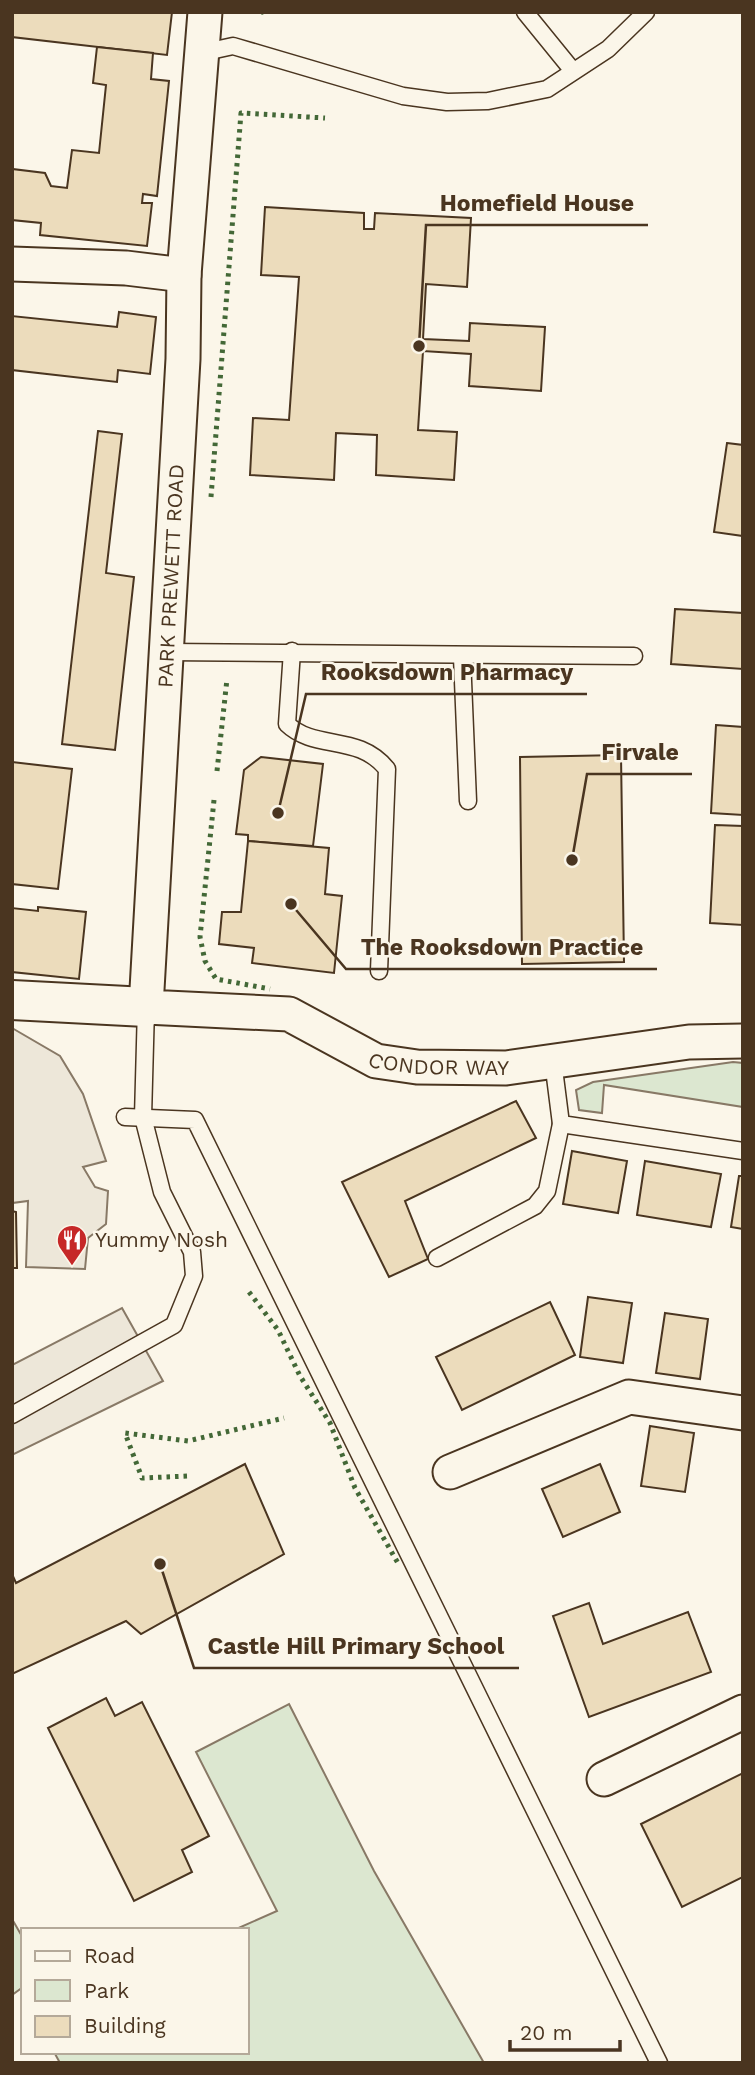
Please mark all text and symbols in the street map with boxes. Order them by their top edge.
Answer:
callout: Homefield House [426,181,648,225]
text: Homefield House [440,190,634,217]
street label: PARK PREWETT ROAD [152,463,189,689]
callout: Rooksdown Pharmacy [306,650,587,694]
text: Rooksdown Pharmacy [321,659,573,686]
callout: Firvale [587,730,692,774]
text: Firvale [601,739,679,766]
callout: The Rooksdown Practice [346,925,657,969]
text: The Rooksdown Practice [361,934,643,961]
street label: CONDOR WAY [364,1046,509,1080]
restaurant icon: Yummy Nosh [55,1223,89,1267]
place label: Yummy Nosh [95,1227,228,1252]
callout: Castle Hill Primary School [194,1624,519,1668]
text: Castle Hill Primary School [208,1633,505,1660]
legend [21,1928,248,2054]
text: Road [84,1943,135,1968]
text: Park [84,1978,129,2003]
scale bar [510,2008,620,2052]
text: Building [84,2013,166,2038]
text: 20 m [520,2020,572,2045]

